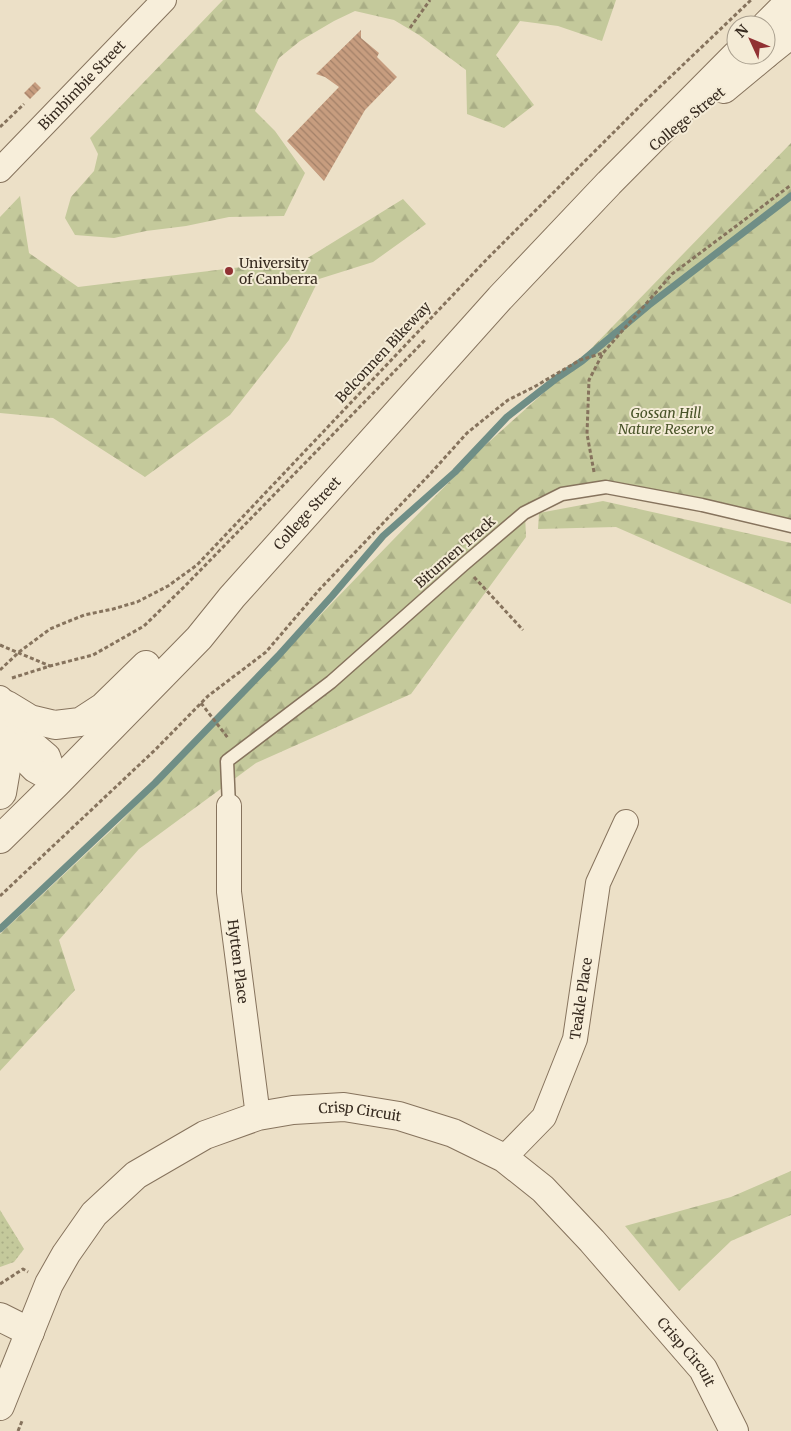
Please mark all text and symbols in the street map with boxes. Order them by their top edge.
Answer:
north arrow [726,15,776,65]
text: N [731,21,752,41]
street label: Bimbimbie Street [35,36,130,134]
street label: College Street [646,83,729,155]
place label: University of Canberra [239,254,318,288]
marker: University of Canberra [223,265,235,277]
street label: Belconnen Bikeway [331,297,435,406]
park label: Gossan Hill Nature Reserve [618,404,714,438]
street label: College Street [270,472,345,554]
street label: Bitumen Track [411,512,499,592]
street label: Hytten Place [224,918,252,1005]
street label: Teakle Place [566,956,596,1041]
street label: Crisp Circuit [318,1098,403,1125]
street label: Crisp Circuit [653,1314,719,1390]

